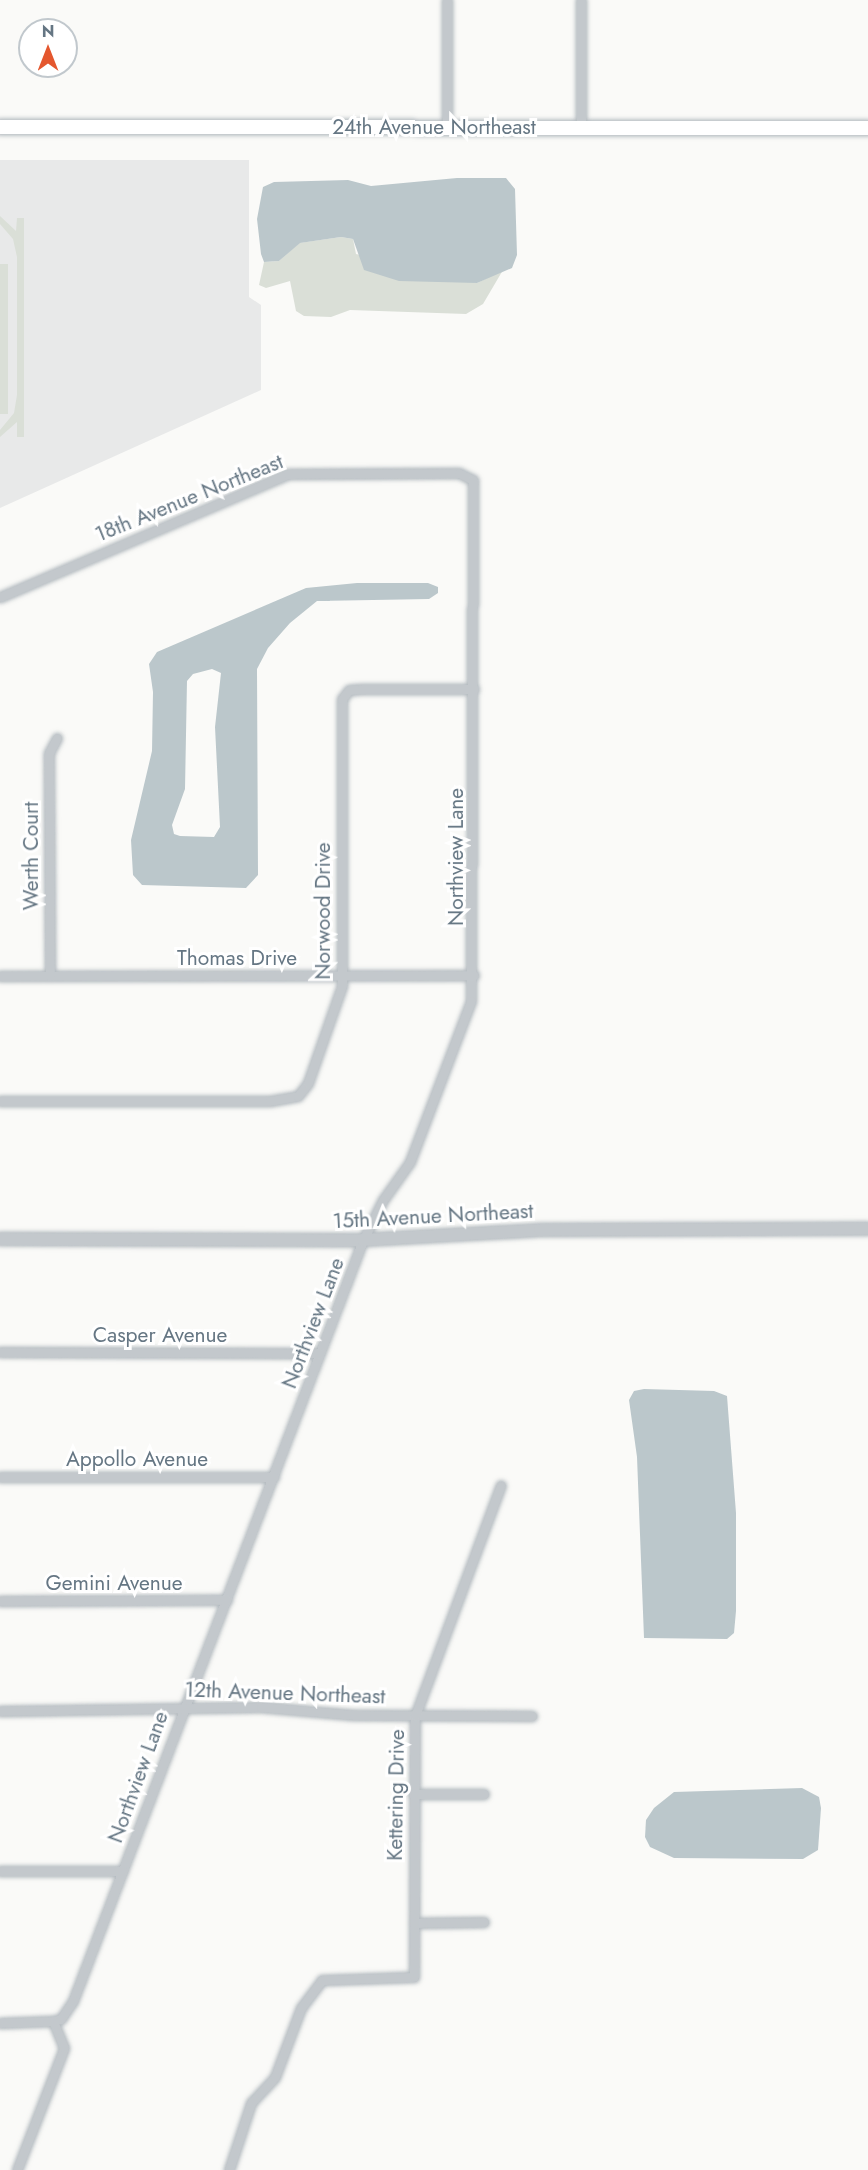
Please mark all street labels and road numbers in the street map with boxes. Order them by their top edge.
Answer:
street label: 24th Avenue Northeast [332,114,536,140]
street label: 18th Avenue Northeast [91,449,287,547]
street label: Northview Lane [443,788,469,926]
street label: Werth Court [18,802,44,910]
street label: Norwood Drive [310,842,336,980]
street label: Thomas Drive [177,945,297,971]
street label: 15th Avenue Northeast [332,1198,534,1234]
street label: Northview Lane [276,1254,350,1392]
street label: Casper Avenue [93,1322,227,1348]
street label: Appollo Avenue [66,1446,208,1472]
street label: Gemini Avenue [45,1570,183,1596]
street label: 12th Avenue Northeast [184,1677,386,1709]
street label: Northview Lane [103,1708,173,1846]
street label: Kettering Drive [382,1729,410,1861]

